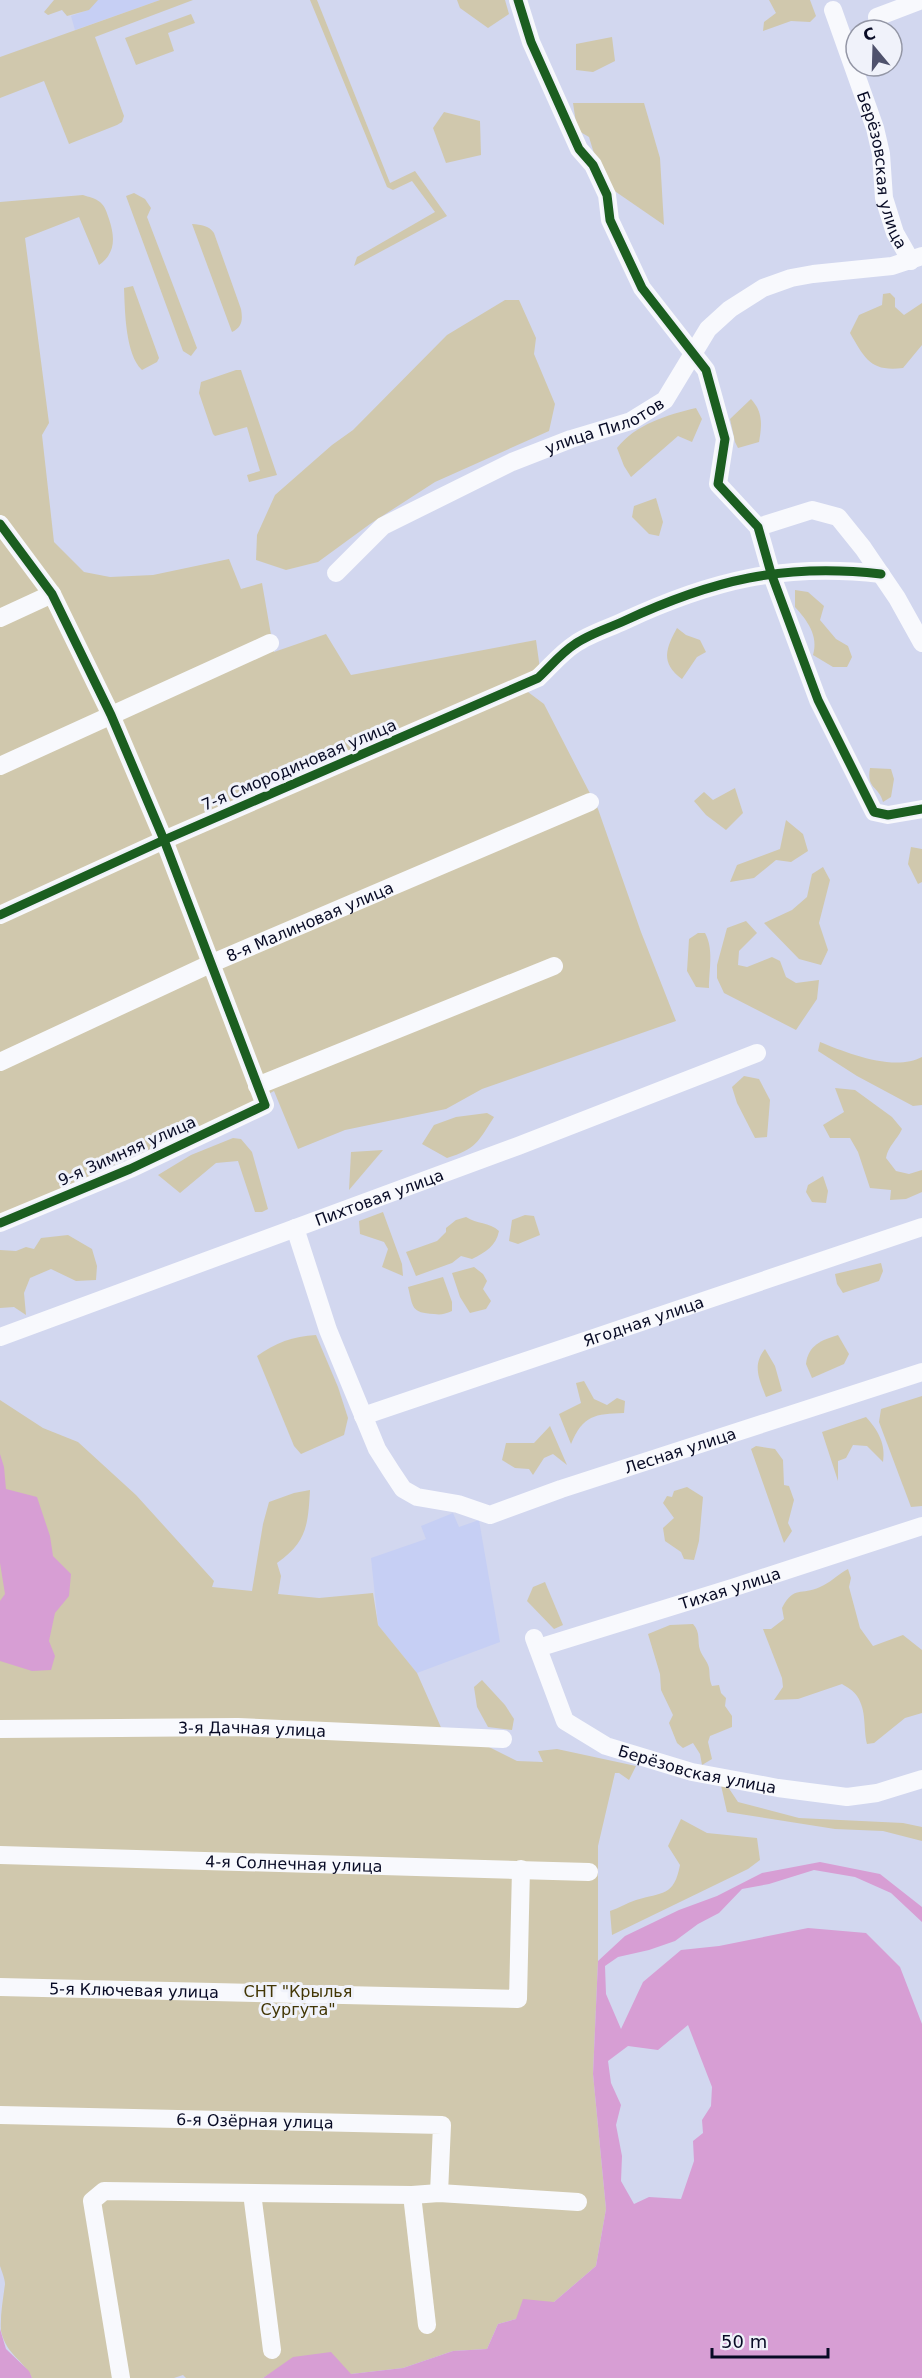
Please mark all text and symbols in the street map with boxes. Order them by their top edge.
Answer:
north arrow [844,18,904,78]
text: С [861,23,878,45]
street label: Берёзовская улица [853,89,911,252]
street label: улица Пилотов [542,393,667,458]
street label: 7-я Смородиновая улица [199,715,399,815]
street label: 8-я Малиновая улица [223,878,396,966]
street label: 9-я Зимняя улица [55,1112,199,1190]
street label: Пихтовая улица [312,1165,446,1230]
street label: Ягодная улица [581,1292,706,1350]
street label: Лесная улица [622,1423,738,1477]
street label: Тихая улица [676,1563,783,1613]
street label: 3-я Дачная улица [178,1717,326,1740]
street label: Берёзовская улица [616,1741,778,1797]
street label: 4-я Солнечная улица [205,1851,383,1876]
street label: 5-я Ключевая улица [49,1979,219,2002]
park label: CНТ "Крылья Сургута" [244,1982,352,2019]
street label: 6-я Озёрная улица [176,2109,334,2132]
scale bar [712,2321,828,2359]
text: 50 m [721,2331,767,2352]

